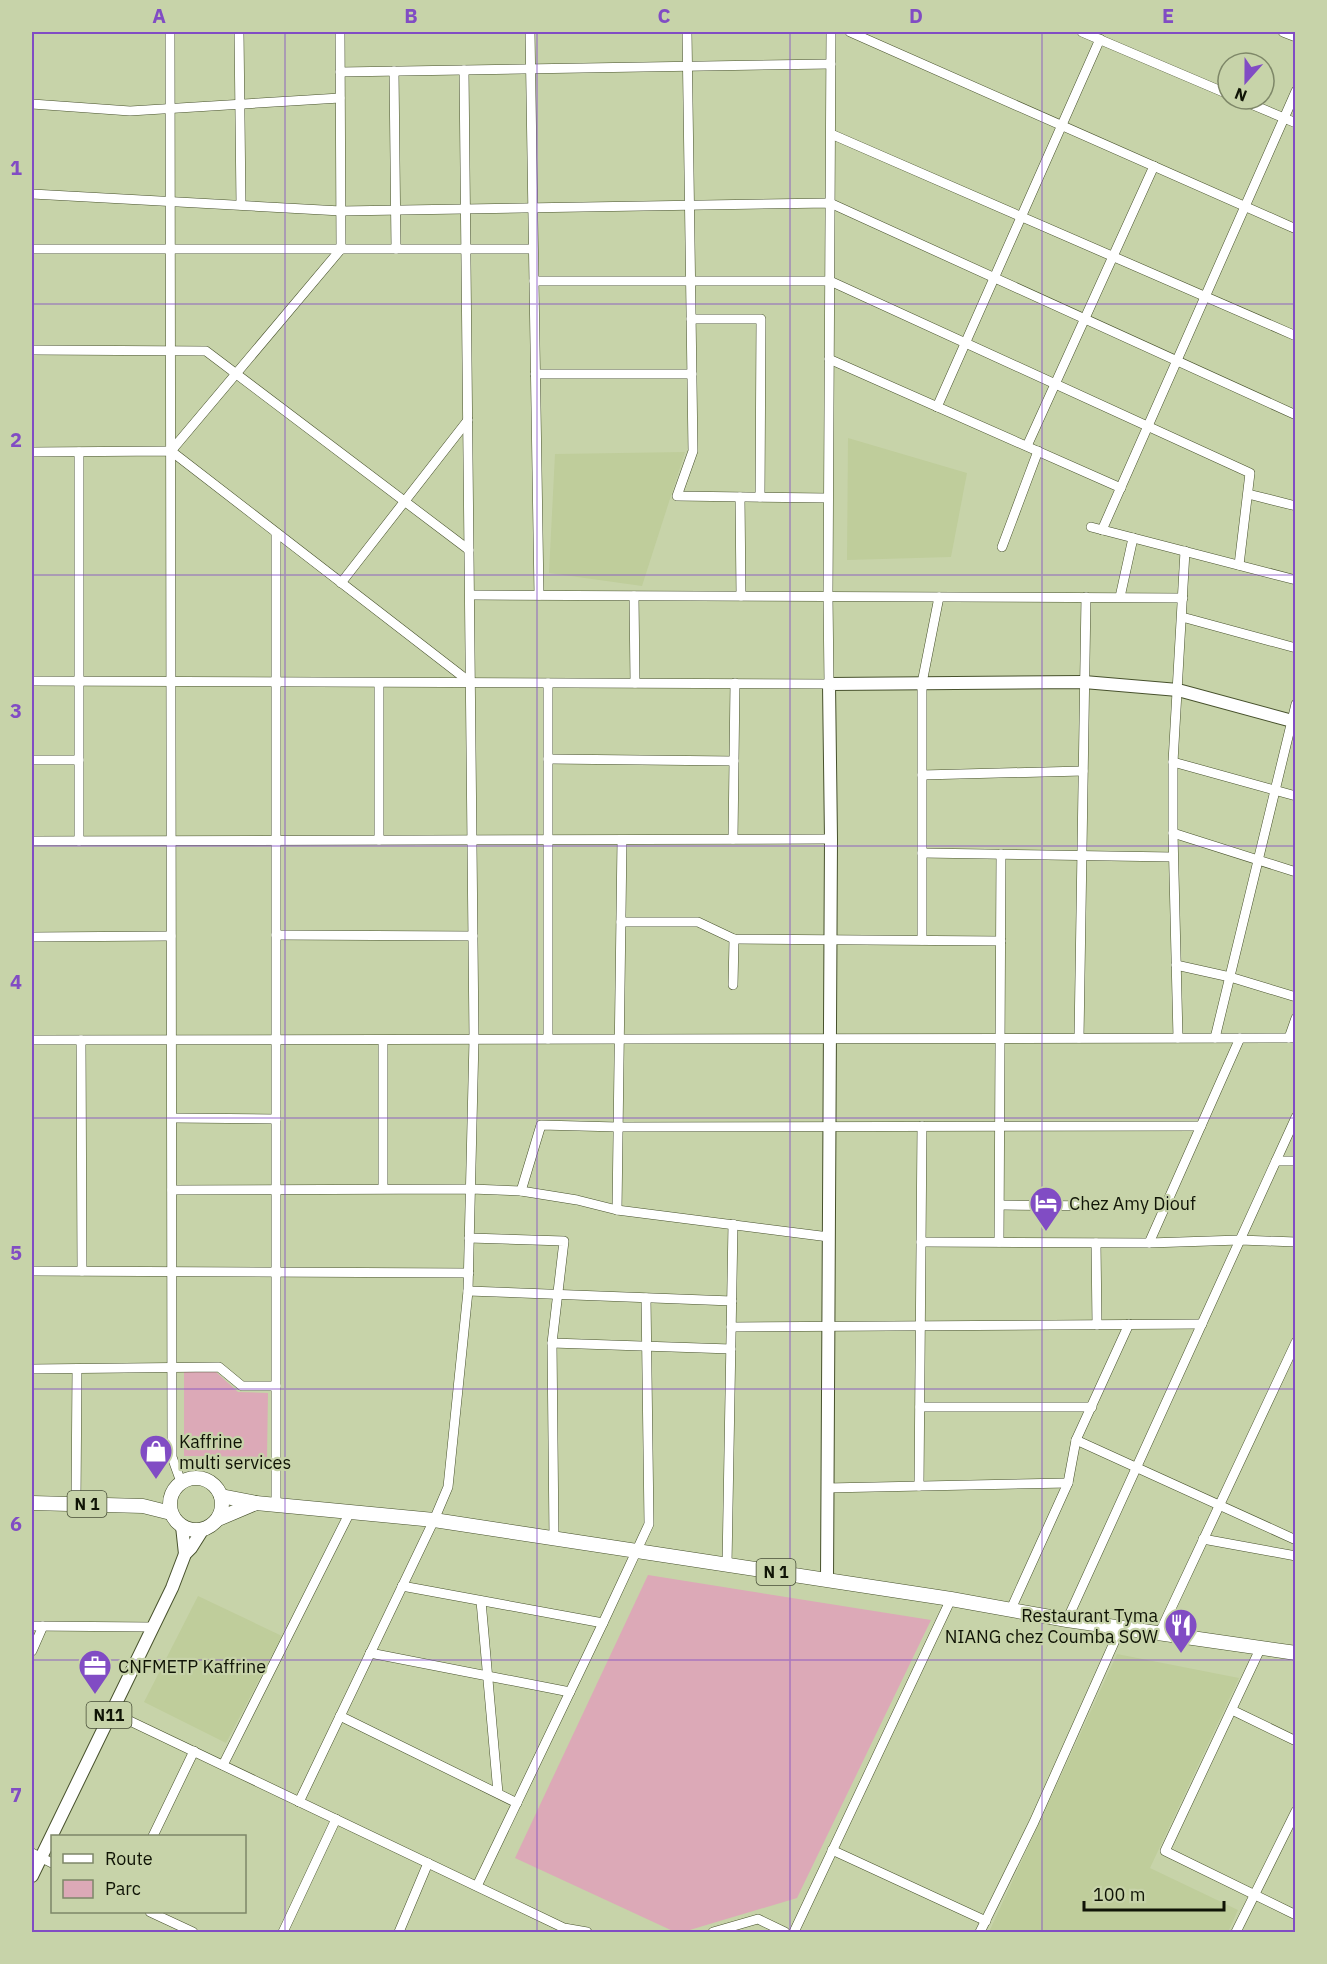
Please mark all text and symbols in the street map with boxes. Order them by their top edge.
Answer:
text: A [152,2,166,29]
text: B [404,2,418,29]
text: C [657,2,671,29]
text: D [909,2,923,29]
text: E [1162,2,1174,29]
north arrow [1216,51,1276,111]
text: N [1232,84,1250,106]
text: 1 [10,154,22,181]
text: 2 [10,426,22,453]
text: 3 [10,697,22,724]
text: 4 [10,968,22,995]
hotel icon: Chez Amy Diouf [1028,1185,1064,1232]
place label: Chez Amy Diouf [1069,1192,1196,1215]
text: 5 [10,1239,22,1266]
place label: Kaffrine multi services [179,1430,291,1474]
shop icon: Kaffrine multi services [138,1433,174,1480]
road number: N 1 [68,1491,106,1517]
text: 6 [10,1510,22,1537]
road number: N 1 [756,1559,796,1585]
place label: Restaurant Tyma NIANG chez Coumba SOW [945,1604,1158,1648]
restaurant icon: Restaurant Tyma NIANG chez Coumba SOW [1163,1607,1199,1654]
office icon: CNFMETP Kaffrine [77,1648,113,1695]
place label: CNFMETP Kaffrine [118,1655,266,1678]
road number: N11 [86,1702,132,1728]
text: 7 [10,1781,22,1808]
legend [51,1835,246,1913]
text: Route [105,1847,153,1870]
scale bar [1084,1874,1224,1912]
text: Parc [105,1877,141,1900]
text: 100 m [1093,1883,1145,1906]

